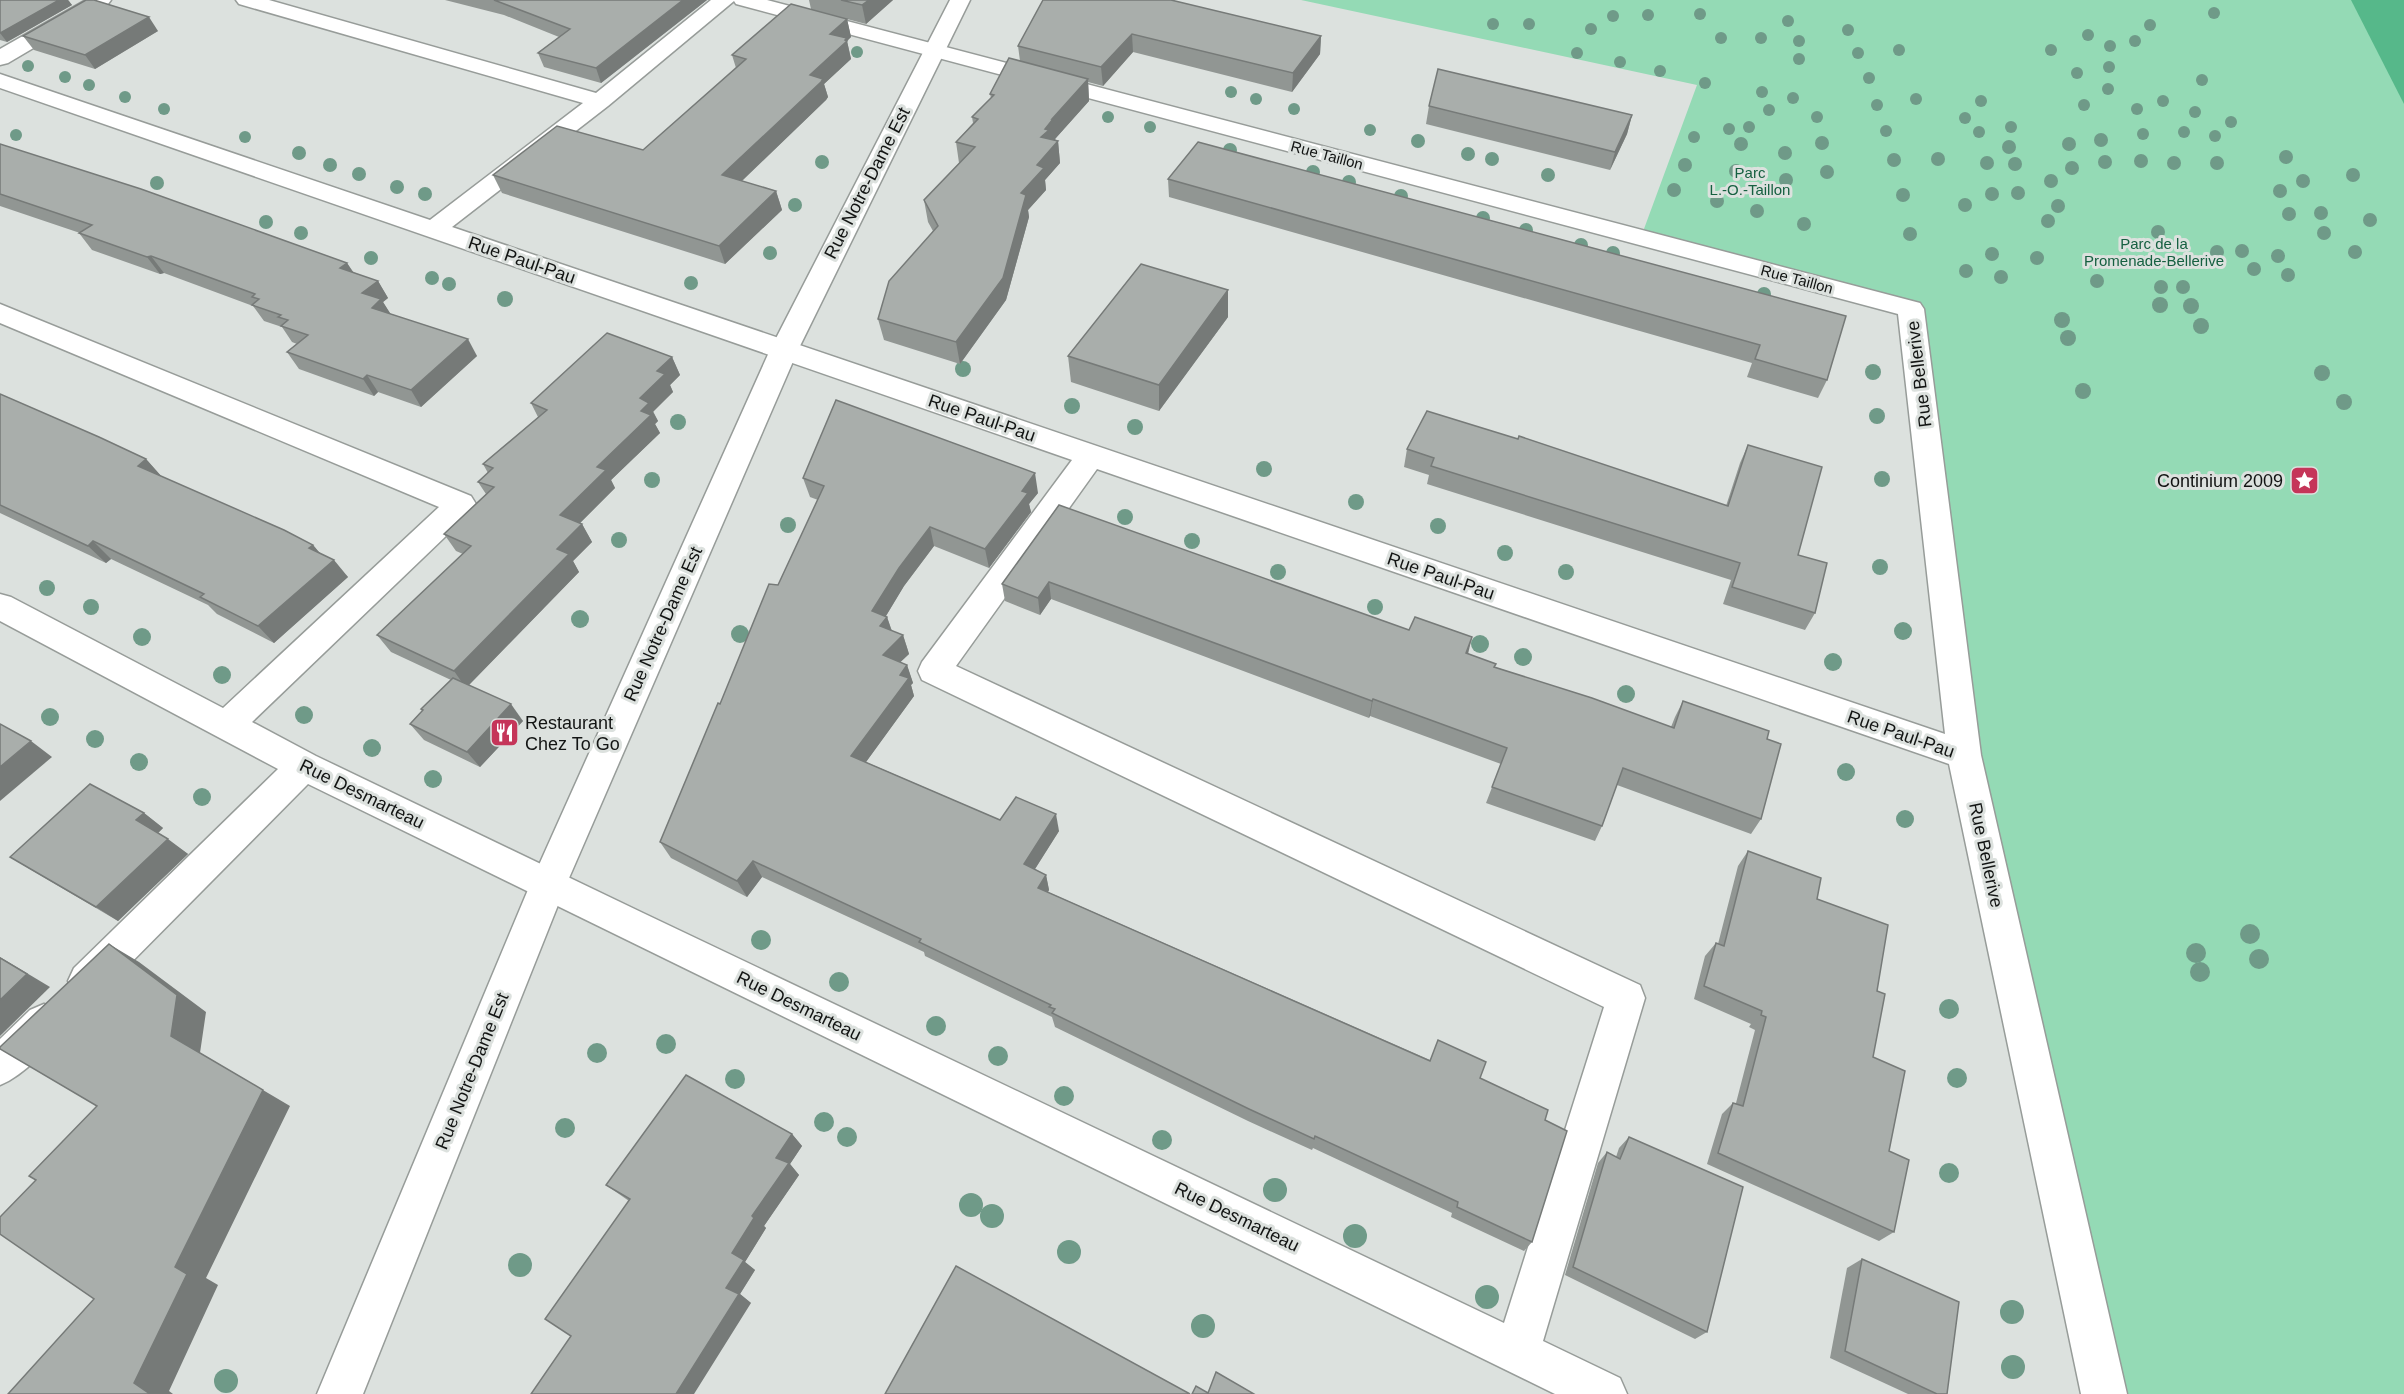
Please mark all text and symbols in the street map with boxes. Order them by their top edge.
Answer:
street label: Rue Notre-Dame Est [820,104,914,262]
street label: Rue Taillon [1289,137,1365,173]
park label: Parc L.-O.-Taillon [1710,164,1790,198]
street label: Rue Paul-Pau [466,232,578,288]
park label: Parc de la Promenade-Bellerive [2084,235,2224,269]
street label: Rue Taillon [1759,261,1835,297]
street label: Rue Bellerive [1903,320,1935,428]
street label: Rue Paul-Pau [926,390,1038,446]
place icon: Continium 2009 [2288,465,2320,497]
place label: Continium 2009 [2157,471,2283,491]
street label: Rue Notre-Dame Est [620,544,706,704]
street label: Rue Paul-Pau [1385,548,1497,604]
street label: Rue Paul-Pau [1845,706,1957,762]
place label: Restaurant Chez To Go [525,713,620,754]
restaurant icon: Restaurant Chez To Go [488,717,520,749]
street label: Rue Desmarteau [296,755,428,833]
street label: Rue Bellerive [1965,801,2007,909]
street label: Rue Desmarteau [733,967,865,1045]
street label: Rue Notre-Dame Est [431,990,513,1152]
street label: Rue Desmarteau [1171,1178,1303,1256]

